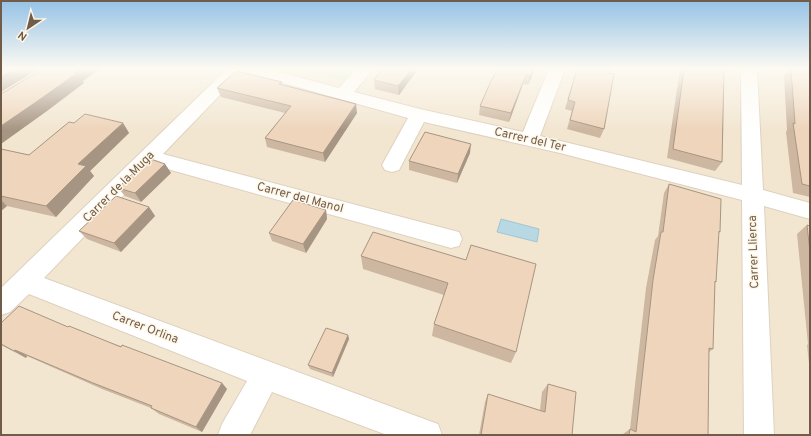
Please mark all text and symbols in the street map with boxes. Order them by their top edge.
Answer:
north arrow [8,8,48,48]
text: N [16,27,30,43]
street label: Carrer del Ter [493,124,568,156]
street label: Carrer de la Muga [80,148,158,226]
street label: Carrer del Manol [255,179,345,217]
street label: Carrer Llierca [745,215,763,289]
street label: Carrer Orlina [109,308,181,348]

